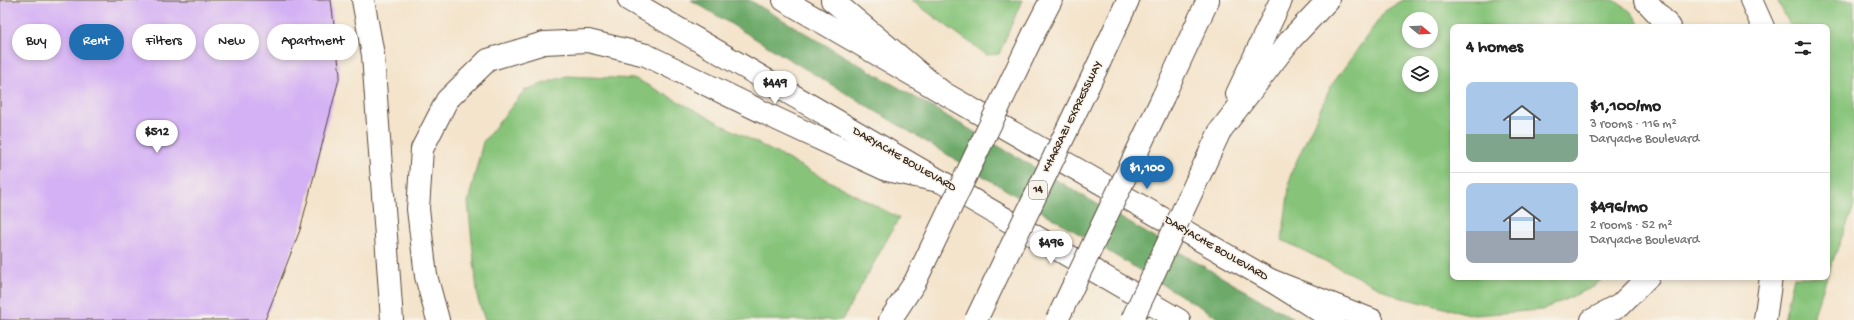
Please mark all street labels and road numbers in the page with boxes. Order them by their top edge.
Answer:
street label: KHARRAZI EXPRESSWAY [1040,59,1106,175]
street label: DARYACHE BOULEVARD [849,124,959,196]
road number: 14 [1029,181,1047,199]
street label: DARYACHE BOULEVARD [1161,213,1271,285]

